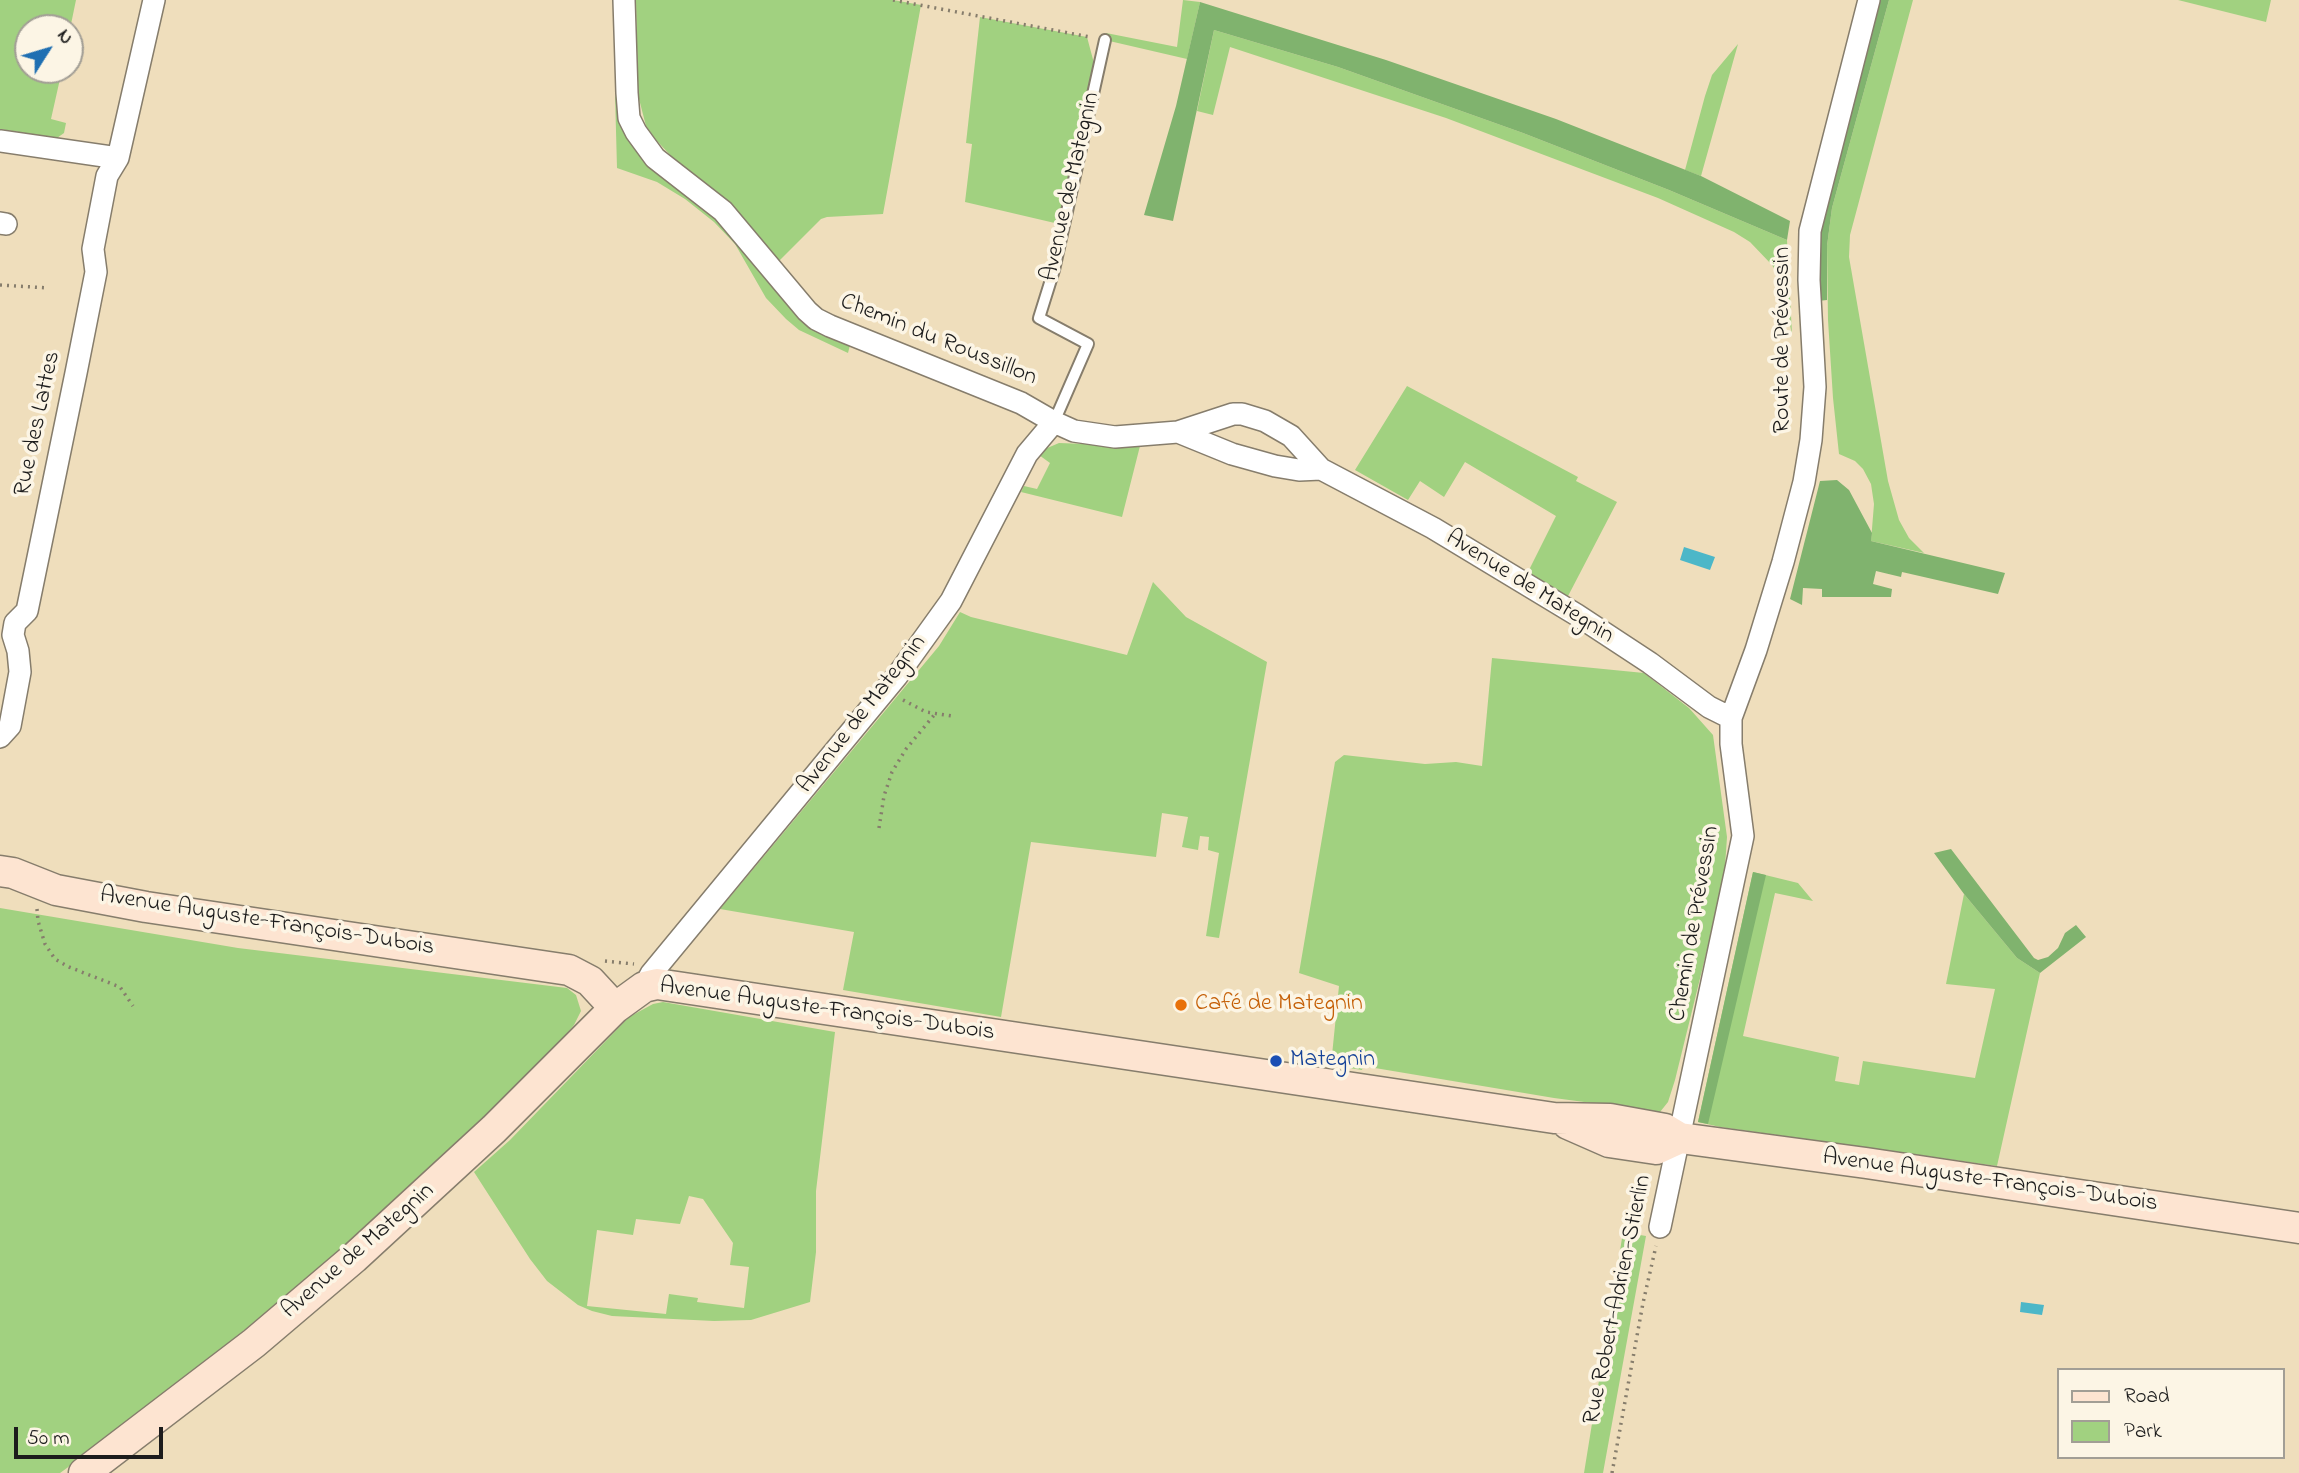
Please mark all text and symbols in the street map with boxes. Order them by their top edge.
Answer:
north arrow [14,14,84,84]
text: N [50,24,79,51]
street label: Avenue de Mategnin [1036,90,1108,284]
street label: Route de Prévessin [1770,247,1798,433]
street label: Chemin du Roussillon [835,288,1041,394]
street label: Rue des Lattes [10,349,68,499]
street label: Avenue de Mategnin [1439,525,1619,651]
street label: Avenue de Mategnin [792,630,934,800]
street label: Chemin de Prévessin [1665,824,1727,1024]
street label: Avenue Auguste-François-Dubois [98,882,436,964]
street label: Avenue Auguste-François-Dubois [658,973,996,1049]
place label: Café de Mategnin [1195,991,1363,1019]
marker: Café de Mategnin [1173,997,1189,1013]
place label: Mategnin [1290,1047,1375,1075]
marker: Mategnin [1268,1053,1284,1069]
street label: Avenue Auguste-François-Dubois [1821,1144,2159,1220]
street label: Rue Robert-Adrien-Stierlin [1578,1173,1660,1427]
street label: Avenue de Mategnin [277,1178,441,1326]
legend [2058,1368,2285,1459]
text: Road [2124,1382,2170,1412]
scale bar [18,1414,166,1458]
text: Park [2124,1417,2162,1447]
text: 50 m [27,1424,70,1454]

